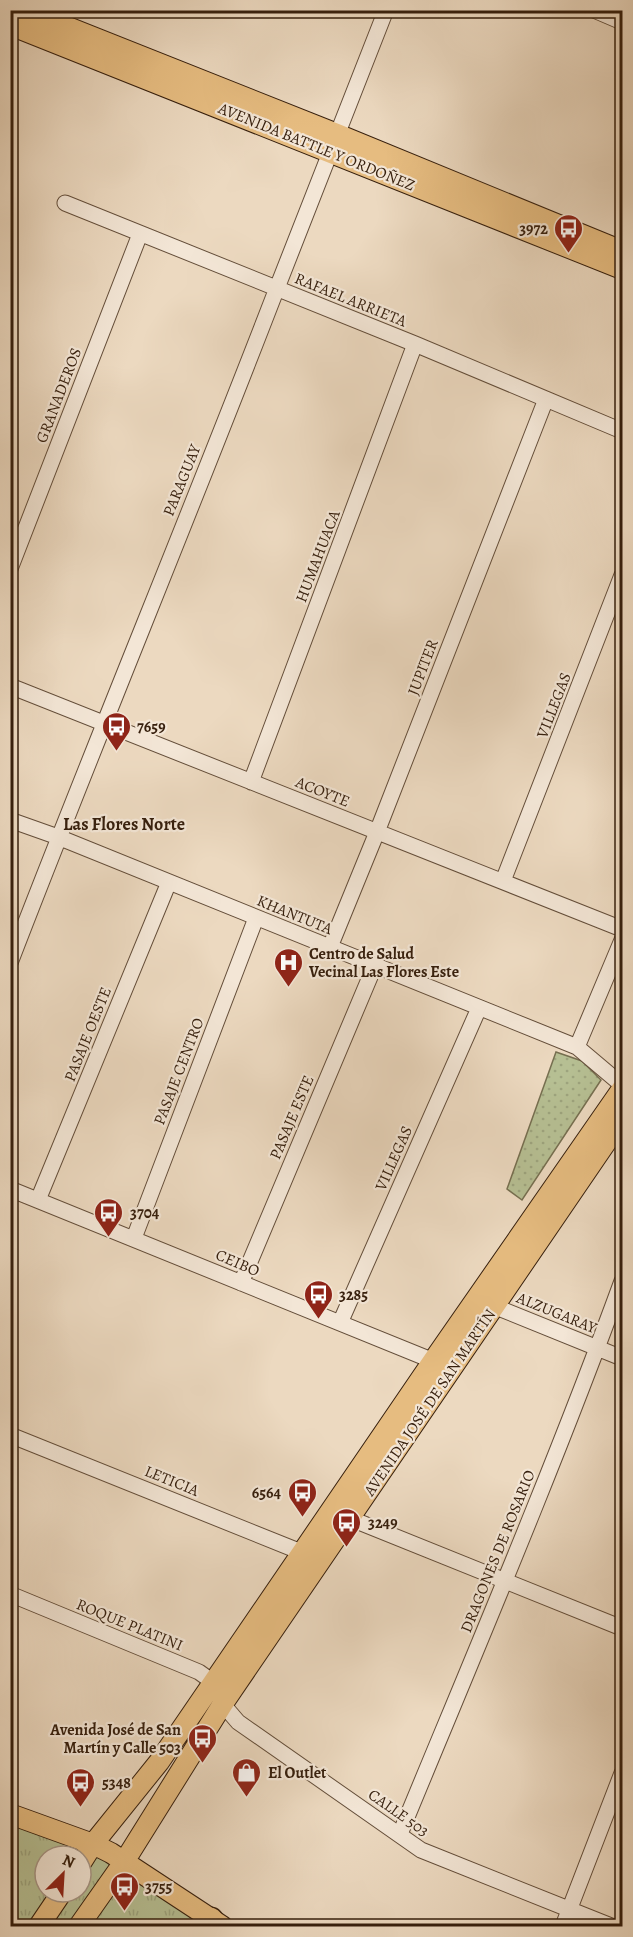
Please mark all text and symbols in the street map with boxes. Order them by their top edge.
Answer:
street label: AVENIDA BATTLE Y ORDOÑEZ [214,97,418,197]
bus stop icon: 3972 [553,212,585,254]
place label: 3972 [519,218,548,240]
street label: RAFAEL ARRIETA [291,267,410,333]
street label: GRANADEROS [31,345,87,446]
street label: PARAGUAY [158,441,206,519]
street label: HUMAHUACA [290,506,346,606]
street label: JUPITER [402,636,444,699]
street label: VILLEGAS [531,669,577,742]
bus stop icon: 7659 [100,710,132,752]
place label: 7659 [137,716,166,738]
street label: ACOYTE [291,771,353,813]
district label: Las Flores Norte [63,812,185,836]
street label: KHANTUTA [254,890,336,940]
place label: Centro de Salud Vecinal Las Flores Este [308,943,459,983]
hospital icon: Centro de Salud Vecinal Las Flores Este [272,946,304,988]
street label: PASAJE OESTE [59,984,117,1085]
street label: PASAJE CENTRO [148,1015,209,1128]
street label: PASAJE ESTE [264,1072,319,1163]
street label: VILLEGAS [369,1123,418,1195]
bus stop icon: 3704 [93,1196,125,1238]
place label: 3704 [130,1202,160,1224]
street label: CEIBO [212,1244,263,1282]
bus stop icon: 3285 [302,1278,334,1320]
place label: 3285 [339,1284,368,1306]
street label: ALZUGARAY [512,1287,600,1339]
street label: AVENIDA JOSÉ DE SAN MARTÍN [358,1305,501,1501]
street label: LETICIA [141,1460,203,1502]
street label: DRAGONES DE ROSARIO [455,1467,541,1636]
bus stop icon: 6564 [286,1476,318,1518]
place label: 6564 [252,1482,281,1504]
bus stop icon: 3249 [331,1506,363,1548]
place label: 3249 [368,1512,398,1534]
street label: ROQUE PLATINI [73,1593,186,1656]
place label: Avenida José de San Martín y Calle 503 [49,1719,181,1759]
bus stop icon: Avenida José de San Martín y Calle 503 [186,1722,218,1764]
shop icon: El Outlet [231,1756,263,1798]
place label: El Outlet [268,1762,327,1784]
bus stop icon: 5348 [65,1766,97,1808]
place label: 5348 [102,1772,131,1794]
street label: CALLE 503 [364,1784,433,1842]
north arrow [33,1844,93,1904]
text: N [59,1849,79,1874]
bus stop icon: 3755 [108,1870,140,1912]
place label: 3755 [145,1876,173,1898]

